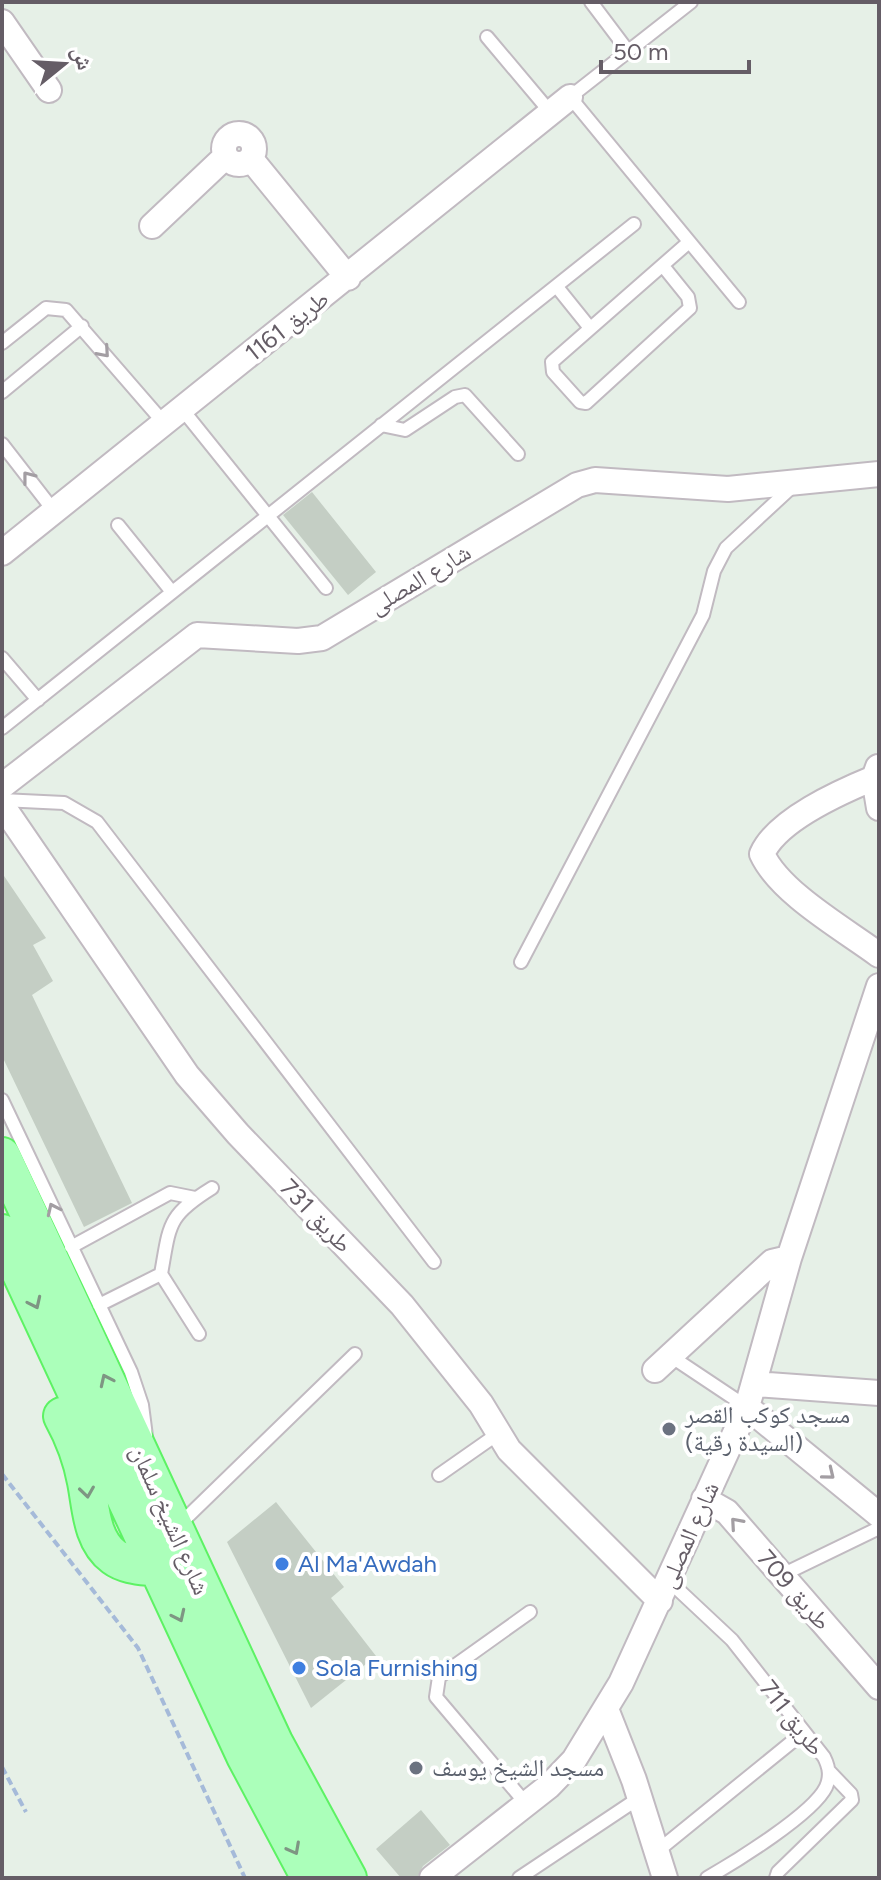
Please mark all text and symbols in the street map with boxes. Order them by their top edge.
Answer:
north arrow [24,24,104,104]
scale bar [601,24,749,74]
text: 50 m [613,37,669,66]
text: ش [66,43,99,73]
street label: طريق 1161 [239,284,334,367]
one-way arrow [94,342,108,357]
one-way arrow [23,472,38,486]
street label: شارع المصلى [364,537,476,621]
street label: طريق 731 [274,1173,358,1258]
one-way arrow [47,1202,63,1217]
one-way arrow [25,1295,41,1310]
one-way arrow [100,1374,116,1388]
place label: مسجد كوكب القصر (السيدة رقية) [684,1400,850,1457]
marker: مسجد كوكب القصر (السيدة رقية) [660,1420,678,1438]
street label: شارع الشيخ سلمان [124,1441,216,1599]
one-way arrow [820,1464,834,1479]
street label: شارع المصلى [652,1477,726,1593]
one-way arrow [78,1485,95,1499]
one-way arrow [731,1517,746,1532]
street label: طريق 709 [752,1544,837,1636]
place label: Al Ma'Awdah [298,1549,437,1578]
marker: Al Ma'Awdah [273,1555,291,1573]
one-way arrow [169,1607,185,1622]
place label: Sola Furnishing [315,1653,478,1682]
marker: Sola Furnishing [290,1659,308,1677]
street label: طريق 711 [754,1674,831,1761]
place label: مسجد الشيخ يوسف [432,1753,604,1783]
marker: مسجد الشيخ يوسف [407,1759,425,1777]
one-way arrow [285,1840,300,1855]

